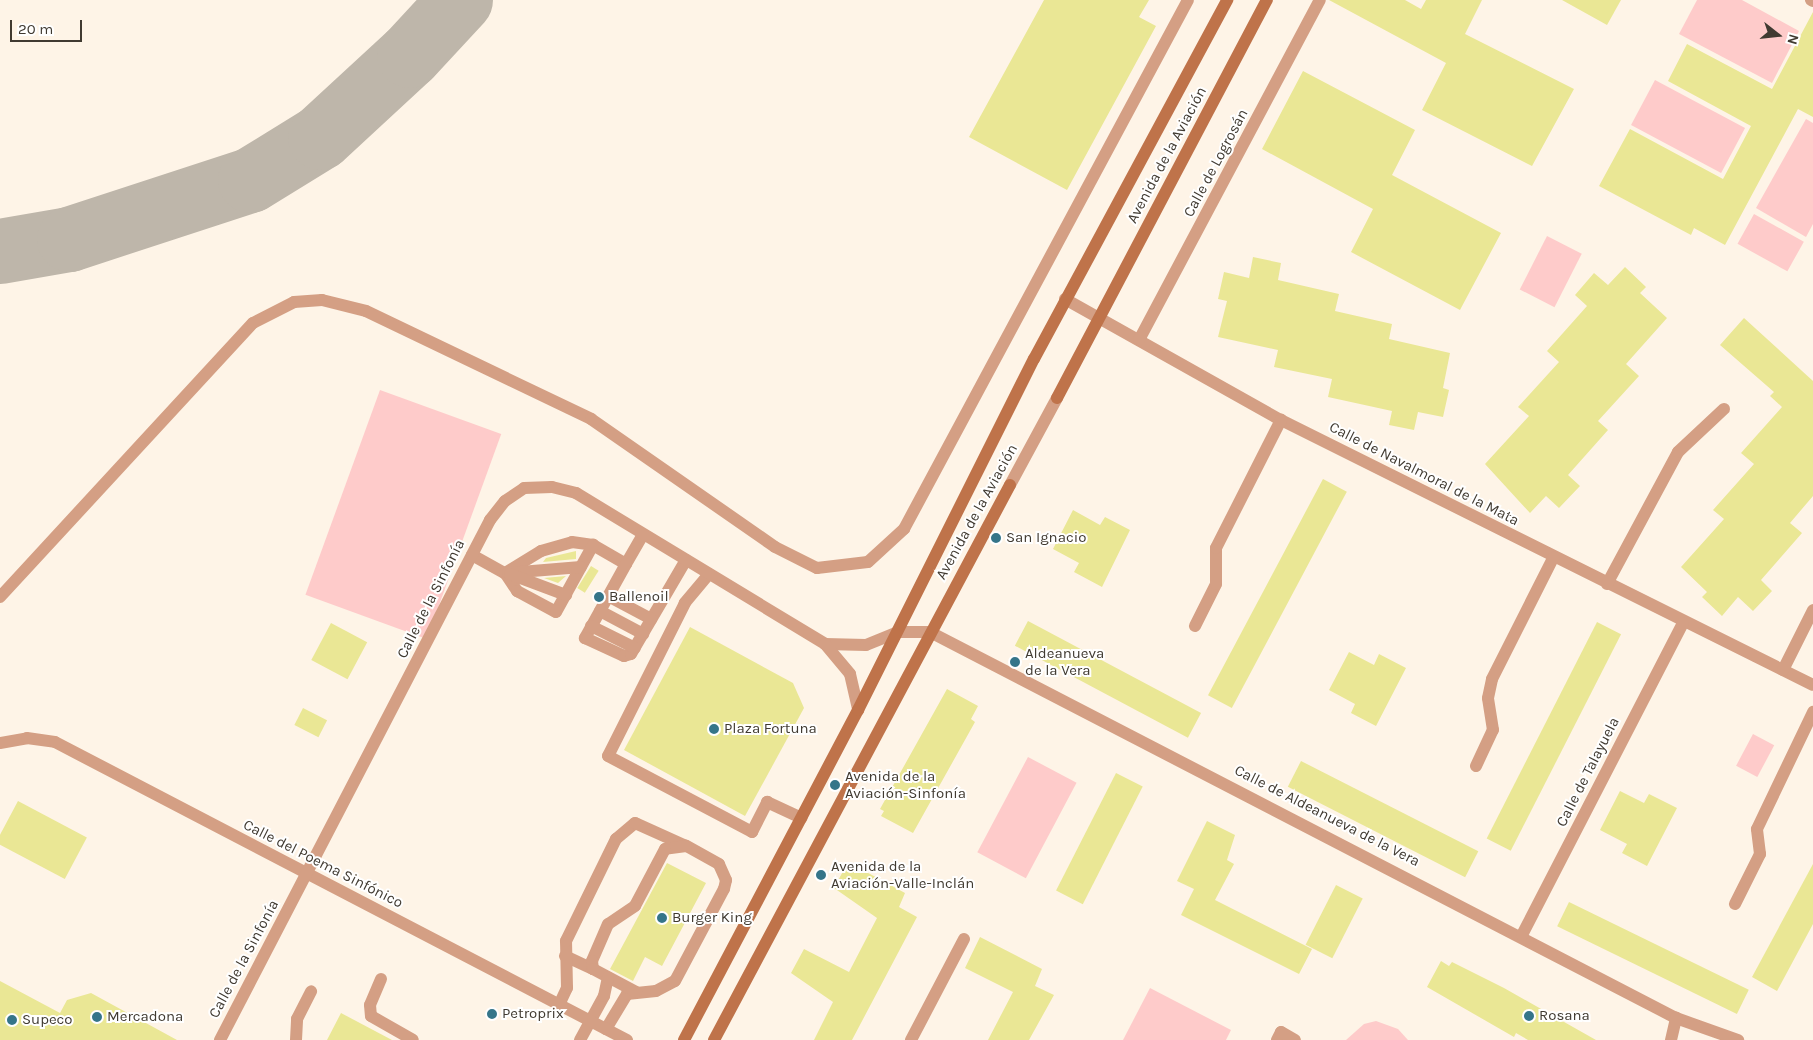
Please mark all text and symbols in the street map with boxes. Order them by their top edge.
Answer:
scale bar [12,10,85,42]
north arrow [1753,10,1803,60]
text: 20 m [18,20,53,38]
text: N [1783,32,1802,46]
street label: Avenida de la Aviación [1123,84,1211,226]
street label: Calle de Logrosán [1180,106,1252,220]
street label: Calle de Navalmoral de la Mata [1326,418,1522,530]
street label: Avenida de la Aviación [932,441,1022,583]
place label: San Ignacio [1006,529,1086,547]
marker: San Ignacio [990,532,1002,544]
street label: Calle de la Sinfonía [393,537,469,661]
place label: Ballenoil [609,588,669,606]
marker: Ballenoil [593,591,605,603]
place label: Aldeanueva de la Vera [1025,644,1104,679]
marker: Aldeanueva de la Vera [1009,656,1021,668]
street label: Calle de Talayuela [1553,714,1623,830]
place label: Plaza Fortuna [724,720,817,738]
marker: Plaza Fortuna [708,723,720,735]
street label: Calle de Aldeanueva de la Vera [1231,761,1423,871]
place label: Avenida de la Aviación-Sinfonía [845,767,966,802]
marker: Avenida de la Aviación-Sinfonía [829,779,841,791]
street label: Calle del Poema Sinfónico [240,816,406,912]
place label: Avenida de la Aviación-Valle-Inclán [831,857,974,892]
marker: Avenida de la Aviación-Valle-Inclán [815,869,827,881]
street label: Calle de la Sinfonía [205,897,283,1021]
place label: Burger King [672,909,752,927]
marker: Burger King [656,912,668,924]
place label: Petroprix [502,1005,564,1023]
place label: Rosana [1539,1007,1590,1025]
place label: Mercadona [107,1008,183,1026]
marker: Petroprix [486,1008,498,1020]
marker: Rosana [1523,1010,1535,1022]
place label: Supeco [22,1011,73,1029]
marker: Mercadona [91,1011,103,1023]
marker: Supeco [6,1014,18,1026]

